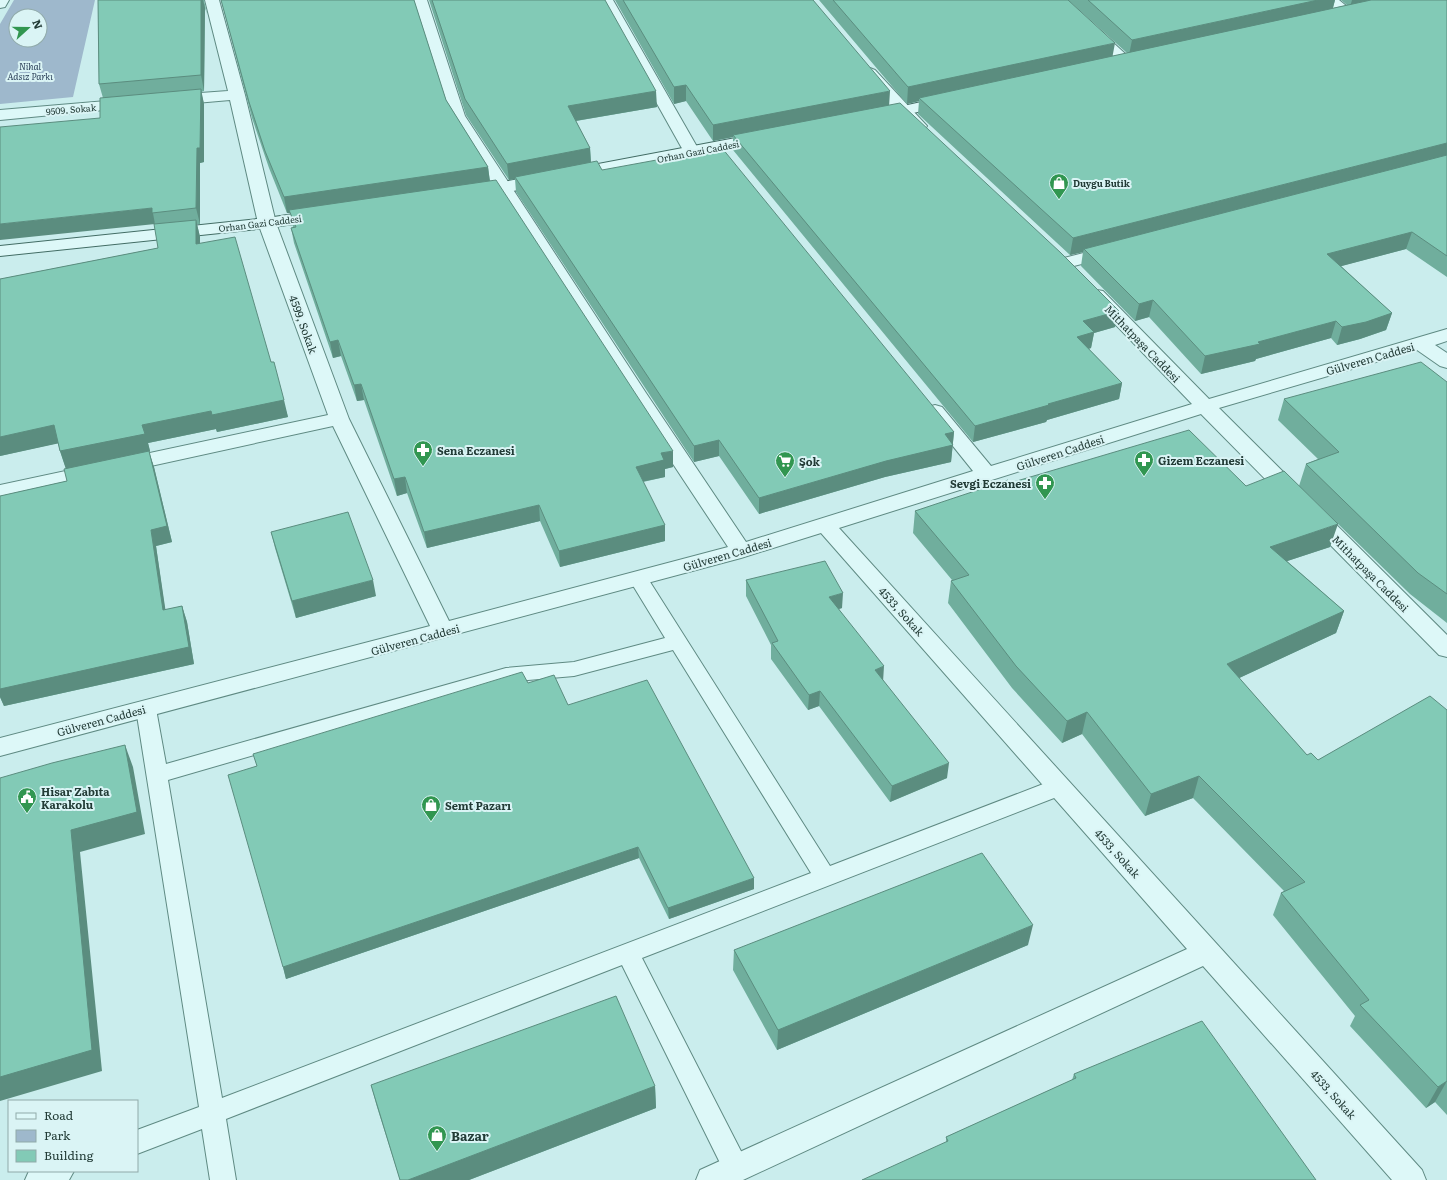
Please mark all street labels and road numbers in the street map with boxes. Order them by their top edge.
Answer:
street label: 9509. Sokak [45,100,97,118]
street label: Orhan Gazi Caddesi [656,136,740,166]
street label: Orhan Gazi Caddesi [218,211,302,235]
street label: 4599, Sokak [286,293,322,356]
street label: Mithatpaşa Caddesi [1102,301,1185,386]
street label: Gülveren Caddesi [1324,338,1416,378]
street label: Gülveren Caddesi [1014,430,1106,474]
street label: Mithatpaşa Caddesi [1329,531,1413,615]
street label: Gülveren Caddesi [681,534,773,574]
street label: 4533, Sokak [876,583,929,639]
street label: Gülveren Caddesi [369,619,462,659]
street label: Gülveren Caddesi [55,700,148,740]
street label: 4533, Sokak [1092,825,1145,881]
street label: 4533, Sokak [1308,1066,1361,1122]

